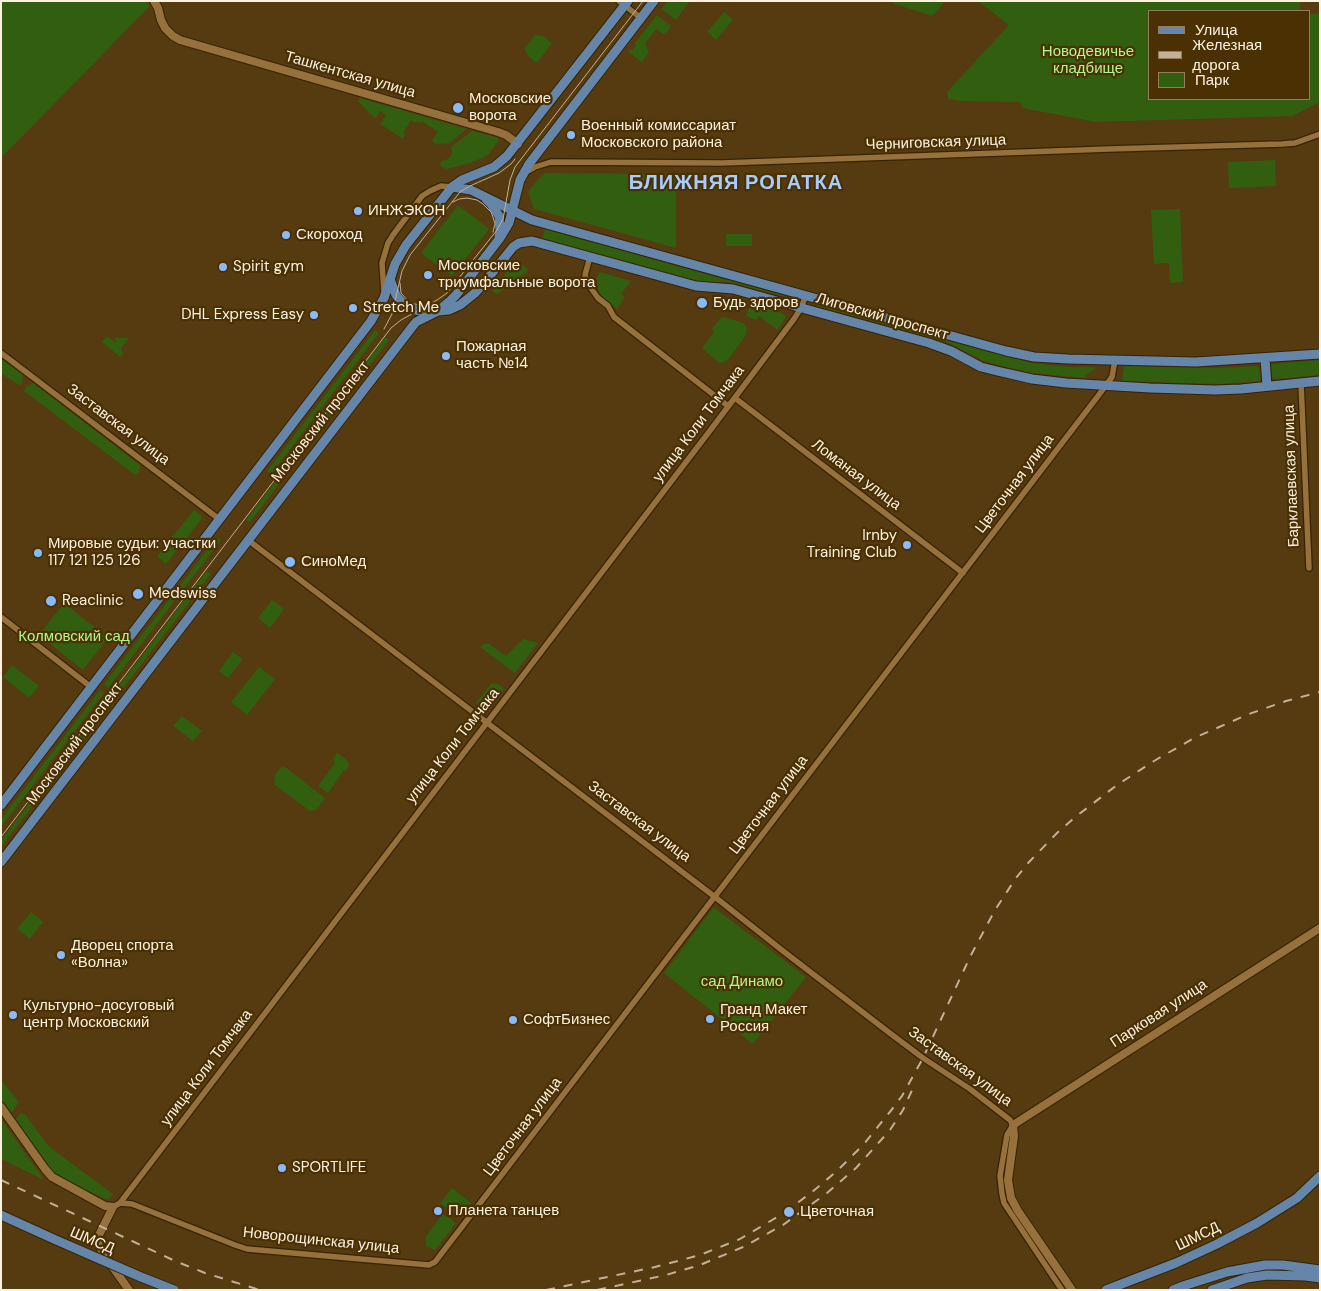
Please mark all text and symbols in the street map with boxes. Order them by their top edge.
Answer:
legend [1148,10,1311,100]
text: Улица [1195,20,1238,40]
text: Железная дорога [1192,35,1262,75]
park label: Новодевичье кладбище [1042,43,1134,78]
street label: Ташкентская улица [283,48,417,102]
text: Парк [1195,70,1229,90]
place label: Московские ворота [469,90,551,125]
marker: Московские ворота [451,101,465,115]
place label: Военный комиссариат Московского района [581,117,736,152]
marker: Военный комиссариат Московского района [565,129,577,141]
street label: Черниговская улица [865,132,1007,154]
district label: БЛИЖНЯЯ РОГАТКА [627,172,845,196]
place label: ИНЖЭКОН [368,202,445,220]
marker: ИНЖЭКОН [352,205,364,217]
place label: Скороход [296,226,363,244]
marker: Скороход [280,229,292,241]
place label: Московские триумфальные ворота [438,257,595,292]
place label: Spirit gym [233,258,304,276]
marker: Spirit gym [217,261,229,273]
marker: Московские триумфальные ворота [422,269,434,281]
street label: Лиговский проспект [814,290,950,344]
place label: Будь здоров [713,294,798,312]
marker: Будь здоров [695,296,709,310]
place label: Stretch Me [363,299,439,317]
marker: Stretch Me [347,302,359,314]
place label: DHL Express Easy [181,306,304,324]
marker: DHL Express Easy [308,309,320,321]
place label: Пожарная часть №14 [456,338,528,373]
marker: Пожарная часть №14 [440,350,452,362]
street label: Московский проспект [268,358,374,486]
street label: улица Коли Томчака [649,362,749,486]
street label: Заставская улица [63,381,173,469]
street label: Барклаевская улица [1281,404,1303,548]
street label: Цветочная улица [972,431,1058,537]
street label: Ломаная улица [808,436,904,514]
place label: Irnby Training Club [807,527,897,562]
place label: Мировые судьи: участки 117 121 125 126 [48,535,216,570]
marker: Irnby Training Club [901,539,913,551]
marker: Мировые судьи: участки 117 121 125 126 [32,547,44,559]
place label: СиноМед [301,553,366,571]
marker: СиноМед [283,555,297,569]
place label: Medswiss [149,585,217,603]
marker: Medswiss [131,587,145,601]
place label: Reaclinic [62,592,123,610]
marker: Reaclinic [44,594,58,608]
park label: Колмовский сад [18,628,130,646]
street label: Московский проспект [23,679,127,809]
street label: улица Коли Томчака [402,685,504,807]
street label: Цветочная улица [726,752,812,858]
street label: Заставская улица [584,778,694,866]
place label: Дворец спорта «Волна» [71,937,174,972]
marker: Дворец спорта «Волна» [55,949,67,961]
park label: сад Динамо [701,973,783,991]
street label: Парковая улица [1107,976,1211,1052]
place label: Культурно-досуговый центр Московский [23,997,174,1032]
place label: Гранд Макет Россия [720,1001,807,1036]
street label: улица Коли Томчака [157,1006,257,1130]
marker: Культурно-досуговый центр Московский [7,1009,19,1021]
place label: СофтБизнес [523,1011,610,1029]
marker: Гранд Макет Россия [704,1013,716,1025]
marker: СофтБизнес [507,1014,519,1026]
street label: Заставская улица [905,1023,1015,1111]
street label: Цветочная улица [480,1074,566,1180]
place label: SPORTLIFE [292,1159,366,1177]
marker: SPORTLIFE [276,1162,288,1174]
place label: Планета танцев [448,1202,559,1220]
place label: Цветочная [800,1203,874,1221]
marker: Планета танцев [432,1205,444,1217]
marker: Цветочная [782,1205,796,1219]
street label: ШМСД [1173,1219,1223,1255]
street label: ШМСД [67,1224,117,1258]
street label: Новорощинская улица [242,1224,400,1258]

